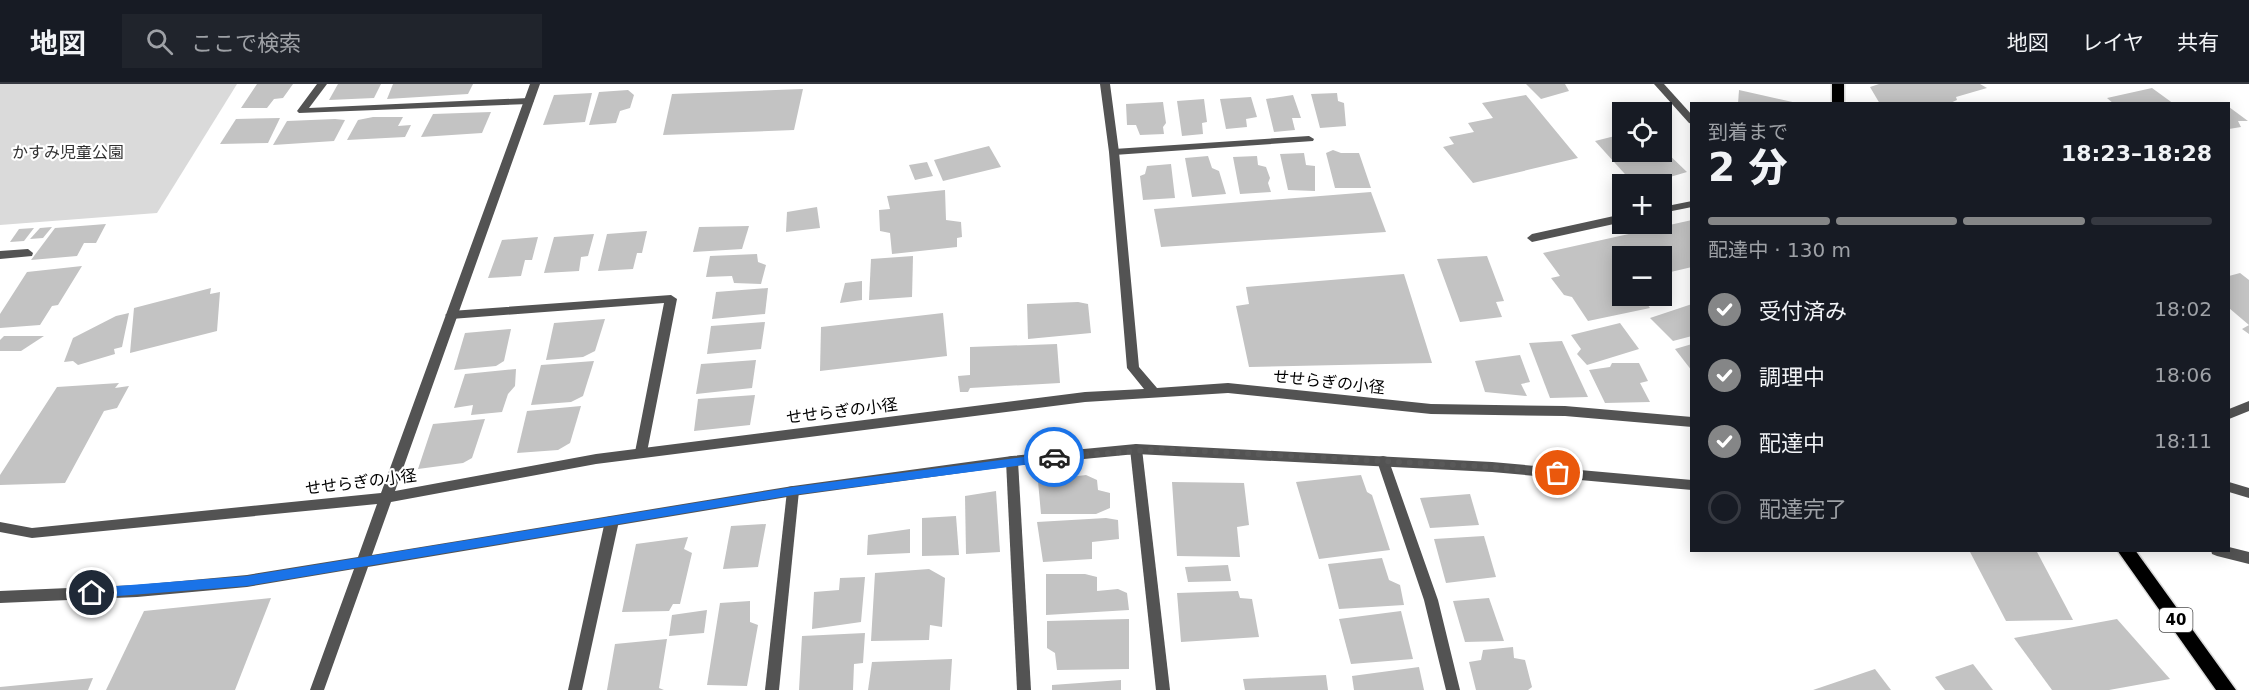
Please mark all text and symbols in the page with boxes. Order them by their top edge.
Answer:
search box [122,14,542,68]
icon: search [143,25,176,58]
text: 地図 [30,27,86,60]
text: ここで検索 [191,31,301,56]
text: 地図 [2007,31,2049,55]
text: レイヤ [2082,31,2144,55]
text: 共有 [2177,31,2219,55]
map controls [1612,102,1672,306]
button: locate [1612,102,1672,162]
text: 到着まで [1708,120,1788,144]
text: 18:23–18:28 [2061,141,2212,166]
park label: かすみ児童公園 [12,143,124,162]
text: 2 分 [1708,145,1788,190]
button: + [1612,174,1672,234]
text: 配達中 · 130 m [1708,238,1851,262]
button: − [1612,246,1672,306]
icon: check [1708,293,1741,326]
text: 18:02 [2154,297,2212,321]
text: 受付済み [1759,299,1847,324]
icon: check [1708,359,1741,392]
text: 18:06 [2154,363,2212,387]
text: 調理中 [1759,365,1825,390]
street label: せせらぎの小径 [1272,367,1386,397]
street label: せせらぎの小径 [785,395,899,427]
icon: check [1708,425,1741,458]
courier [1024,427,1084,487]
text: 18:11 [2154,429,2212,453]
text: 配達中 [1759,431,1825,456]
icon: car [1038,441,1071,474]
pin [1532,447,1583,498]
icon: bag [1541,456,1574,489]
street label: せせらぎの小径 [304,466,418,498]
text: 配達完了 [1759,497,1847,522]
pin [66,567,117,618]
icon: home [75,576,108,609]
road number: 40 [2160,608,2192,632]

